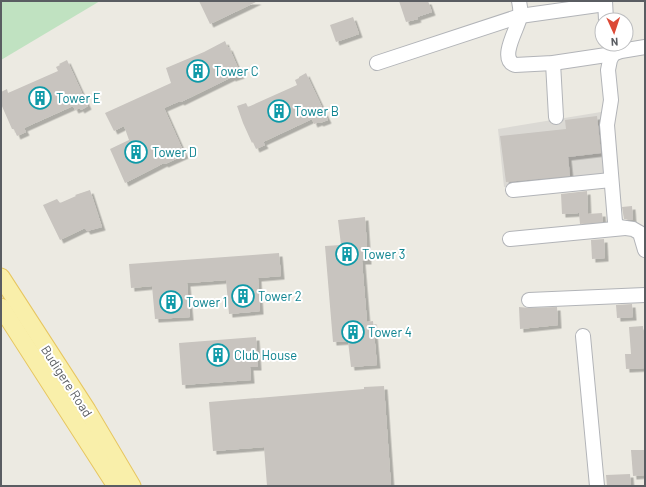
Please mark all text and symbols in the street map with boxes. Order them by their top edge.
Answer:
north arrow [594,12,634,52]
text: N [611,36,619,49]
building icon: Tower C [185,58,211,84]
place label: Tower C [214,63,259,79]
building icon: Tower E [27,85,53,111]
place label: Tower E [56,90,101,106]
building icon: Tower B [266,98,292,124]
place label: Tower B [294,103,339,119]
building icon: Tower D [123,139,149,165]
place label: Tower D [152,144,197,160]
building icon: Tower 3 [334,241,360,267]
place label: Tower 3 [362,246,405,262]
building icon: Tower 2 [230,283,256,309]
place label: Tower 2 [258,288,302,304]
building icon: Tower 1 [158,289,184,315]
place label: Tower 1 [186,294,227,310]
building icon: Tower 4 [340,319,366,345]
place label: Tower 4 [368,324,412,340]
street label: Budigere Road [38,342,96,420]
building icon: Club House [205,342,231,368]
place label: Club House [234,347,297,363]

